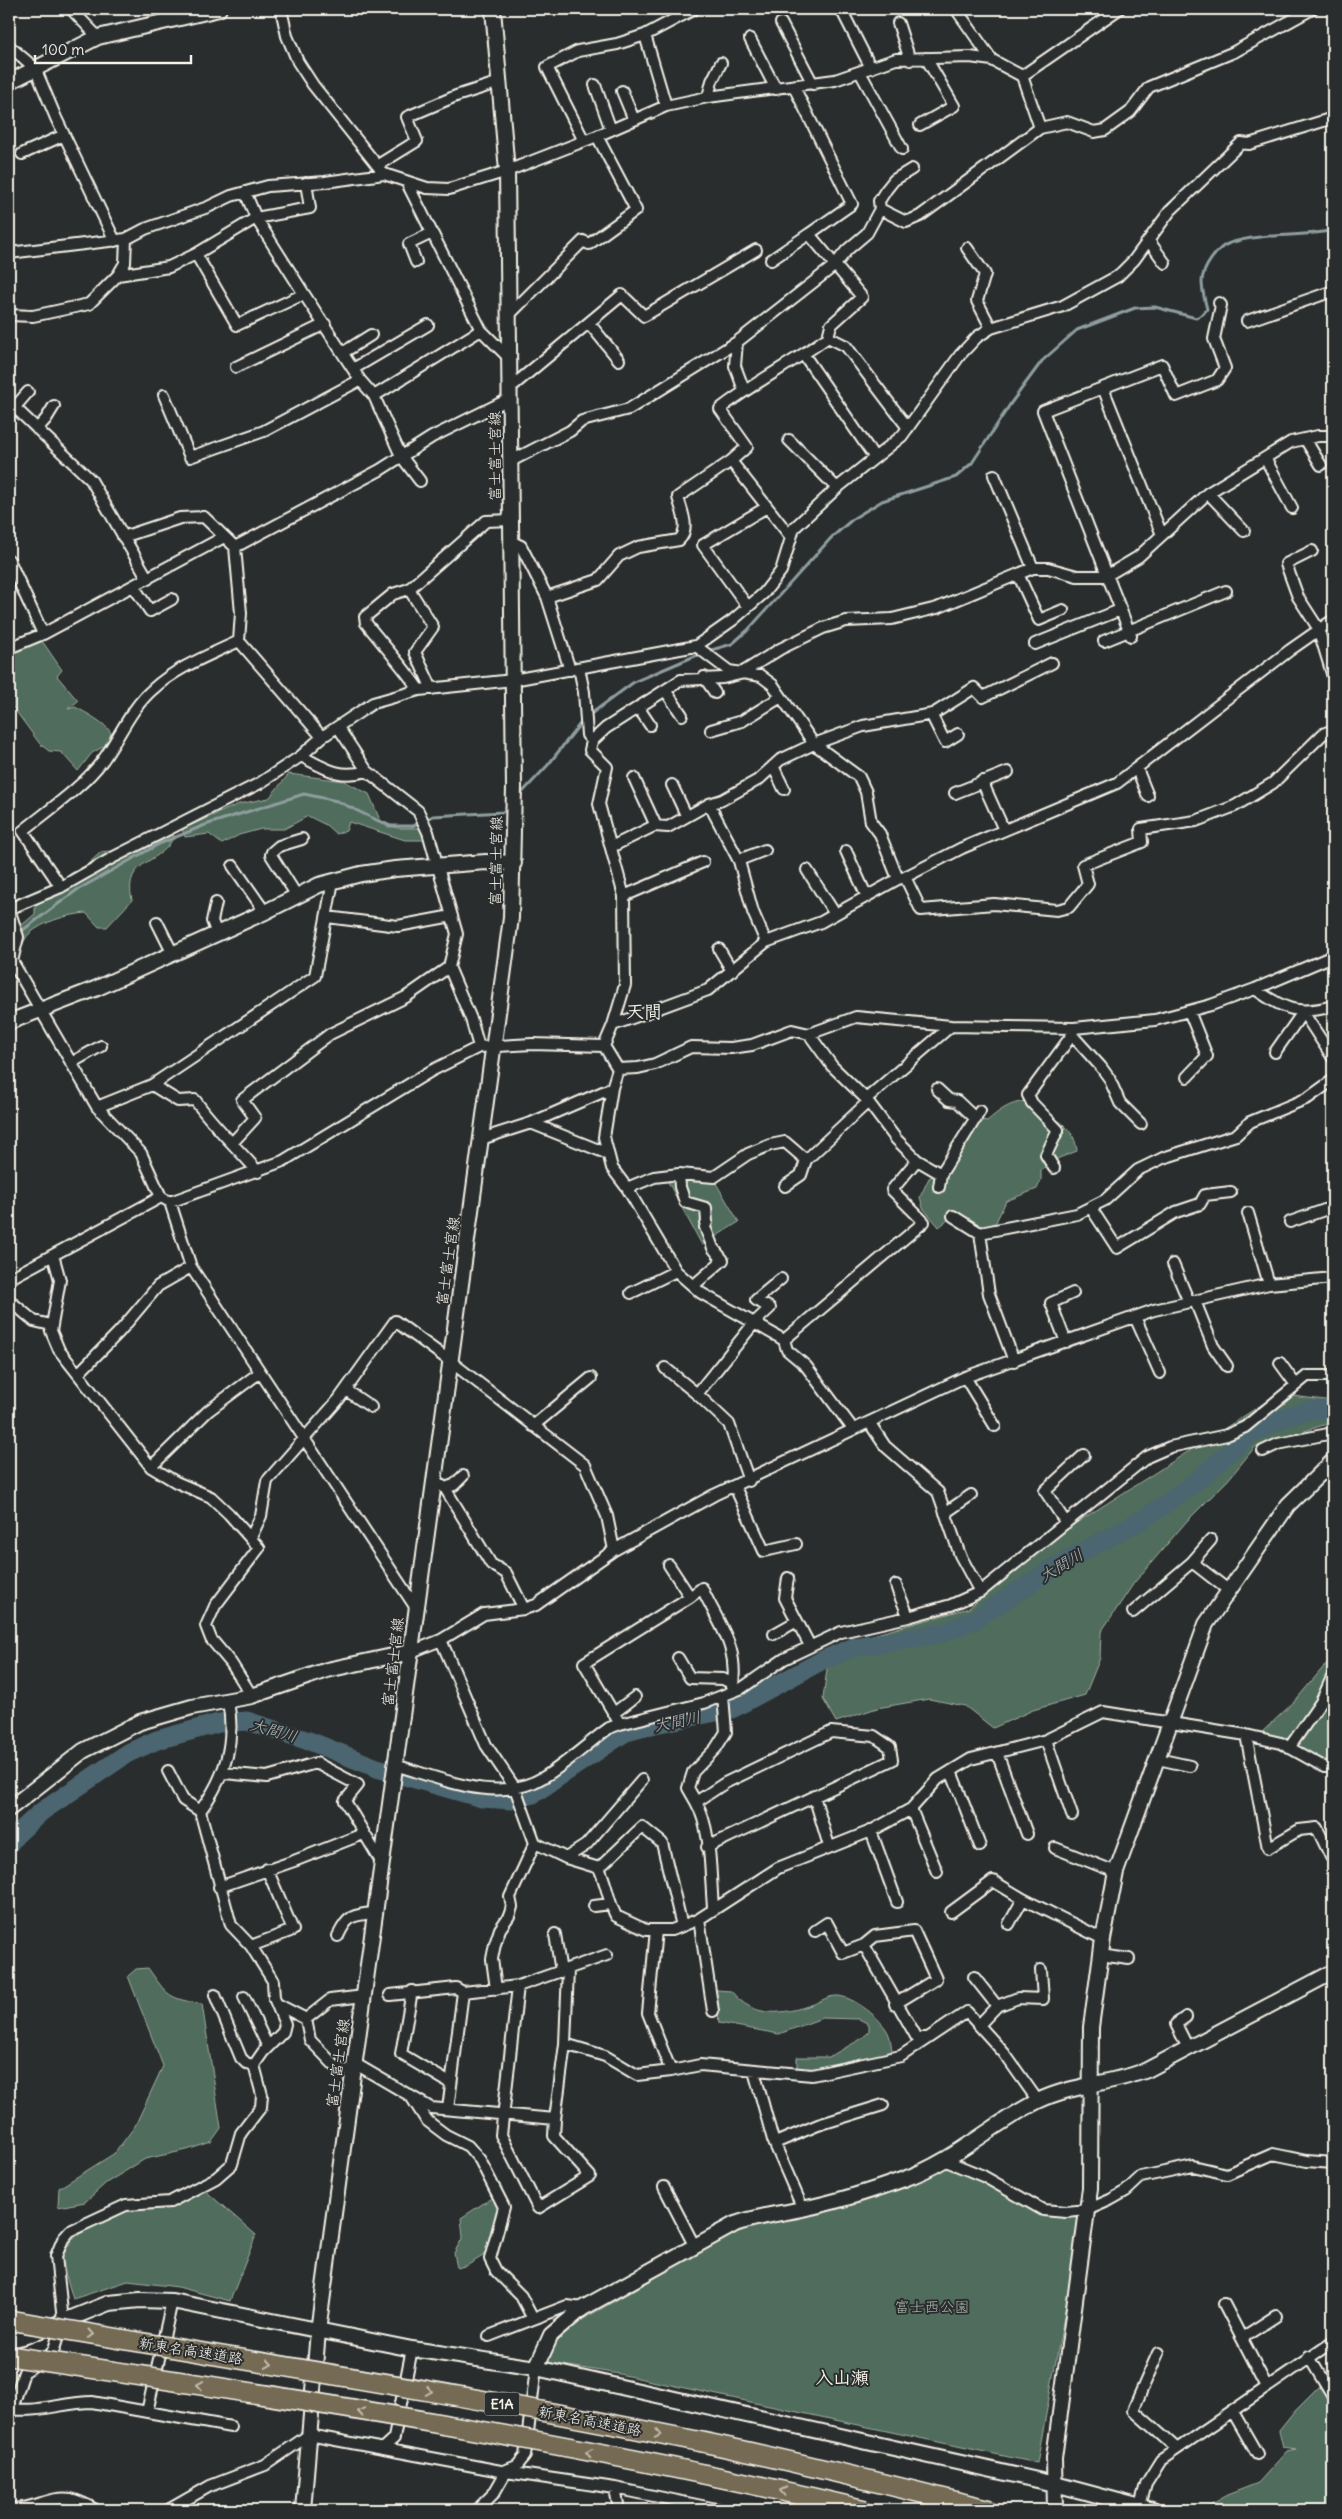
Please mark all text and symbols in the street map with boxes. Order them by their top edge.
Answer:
scale bar [35,32,191,64]
text: 100 m [42,40,84,59]
street label: 富士富士宮線 [485,411,504,501]
street label: 富士富士宮線 [485,816,506,906]
district label: 天間 [626,1000,662,1023]
street label: 富士富士宮線 [432,1215,463,1307]
water label: 大間川 [1035,1544,1087,1586]
street label: 富士富士宮線 [378,1616,407,1708]
water label: 大間川 [651,1706,703,1736]
water label: 大間川 [248,1714,300,1746]
street label: 富士富士宮線 [322,2017,353,2109]
park label: 富士西公園 [894,2297,970,2316]
one-way arrow [87,2329,96,2339]
street label: 新東名高速道路 [138,2333,244,2368]
one-way arrow [264,2359,273,2369]
district label: 入山瀬 [815,2366,869,2389]
one-way arrow [196,2380,204,2391]
one-way arrow [425,2385,433,2395]
road number: E1A [484,2392,520,2416]
street label: 新東名高速道路 [537,2401,643,2440]
one-way arrow [356,2407,365,2417]
one-way arrow [653,2428,662,2438]
one-way arrow [585,2448,594,2458]
one-way arrow [779,2486,787,2497]

